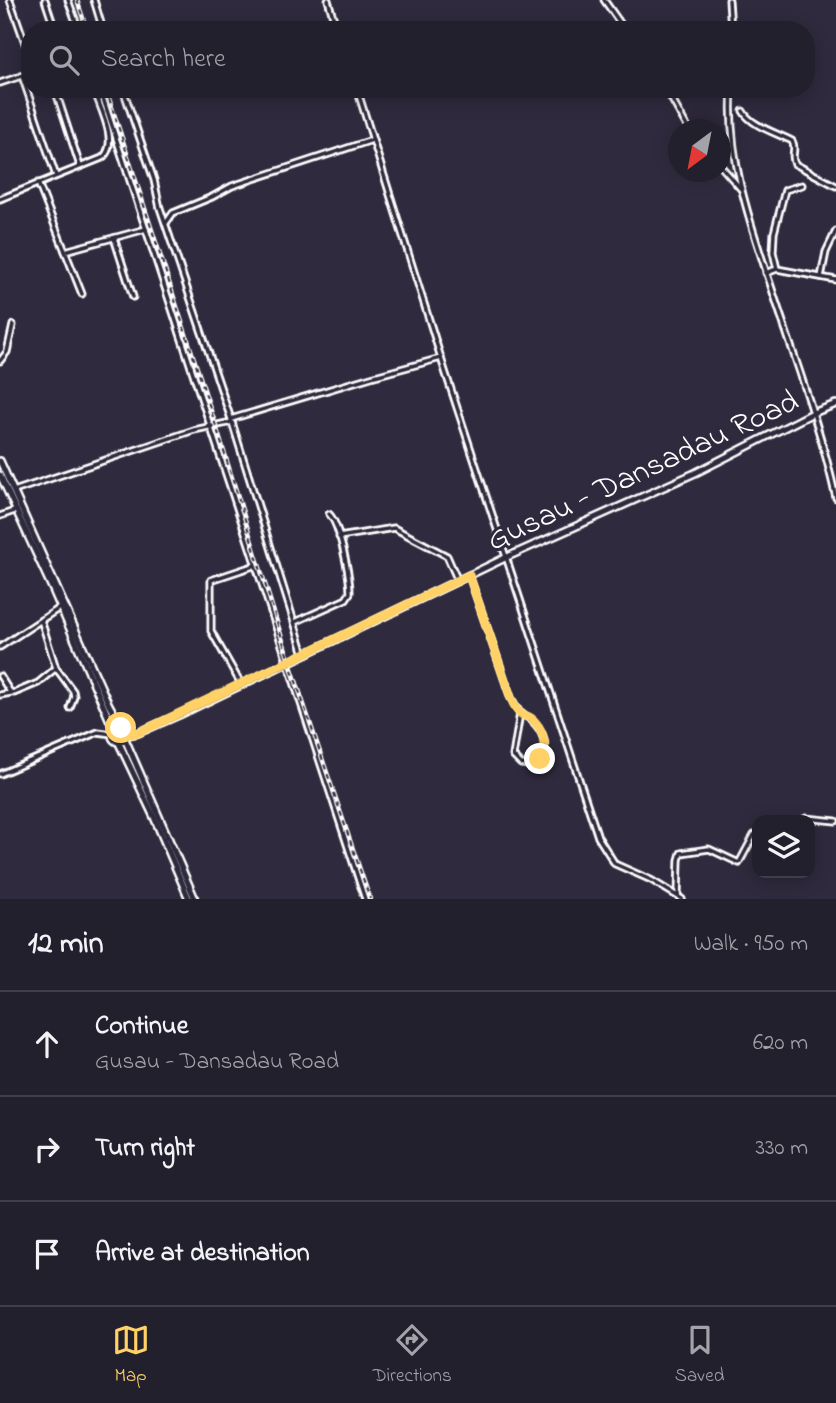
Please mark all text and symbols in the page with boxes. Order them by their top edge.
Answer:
search box [21,21,815,98]
icon: search [45,41,83,79]
text: Search here [101,41,226,79]
north arrow [668,119,731,182]
street label: Gusau - Dansadau Road [480,379,807,565]
route start [105,712,136,743]
route end [524,743,555,774]
map controls [752,815,815,878]
button: layers [752,815,815,878]
text: 12 min [28,923,103,967]
text: Walk · 950 m [694,928,808,961]
text: Continue [95,1008,188,1046]
icon: ahead [28,1025,66,1063]
text: 620 m [753,1027,808,1060]
text: Gusau - Dansadau Road [95,1046,339,1079]
icon: right [28,1130,66,1168]
text: Turn right [95,1130,195,1168]
text: 330 m [755,1132,808,1165]
icon: arrive [28,1235,66,1273]
text: Arrive at destination [95,1235,310,1273]
tab: Map [112,1321,150,1390]
tab: Directions [373,1321,452,1390]
tab: Saved [675,1321,724,1390]

